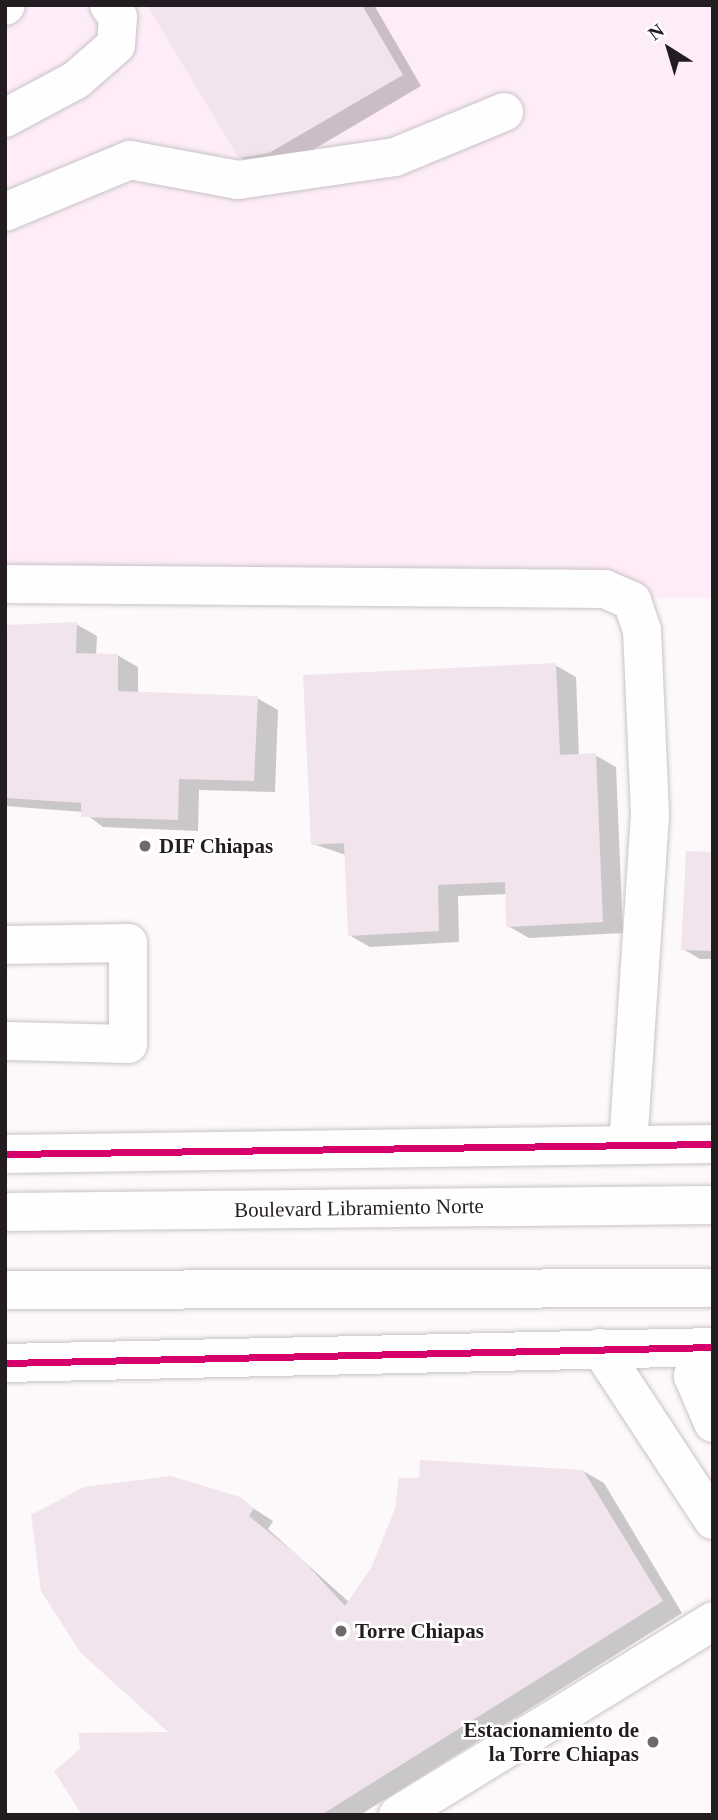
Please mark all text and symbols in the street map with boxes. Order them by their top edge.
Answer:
north arrow [634,14,704,84]
text: N [644,19,668,44]
place label: DIF Chiapas [159,833,274,859]
marker: DIF Chiapas [137,838,153,854]
street label: Boulevard Libramiento Norte [234,1193,484,1223]
place label: Torre Chiapas [355,1618,484,1644]
marker: Torre Chiapas [333,1623,349,1639]
place label: Estacionamiento de la Torre Chiapas [463,1717,639,1767]
marker: Estacionamiento de la Torre Chiapas [645,1734,661,1750]

